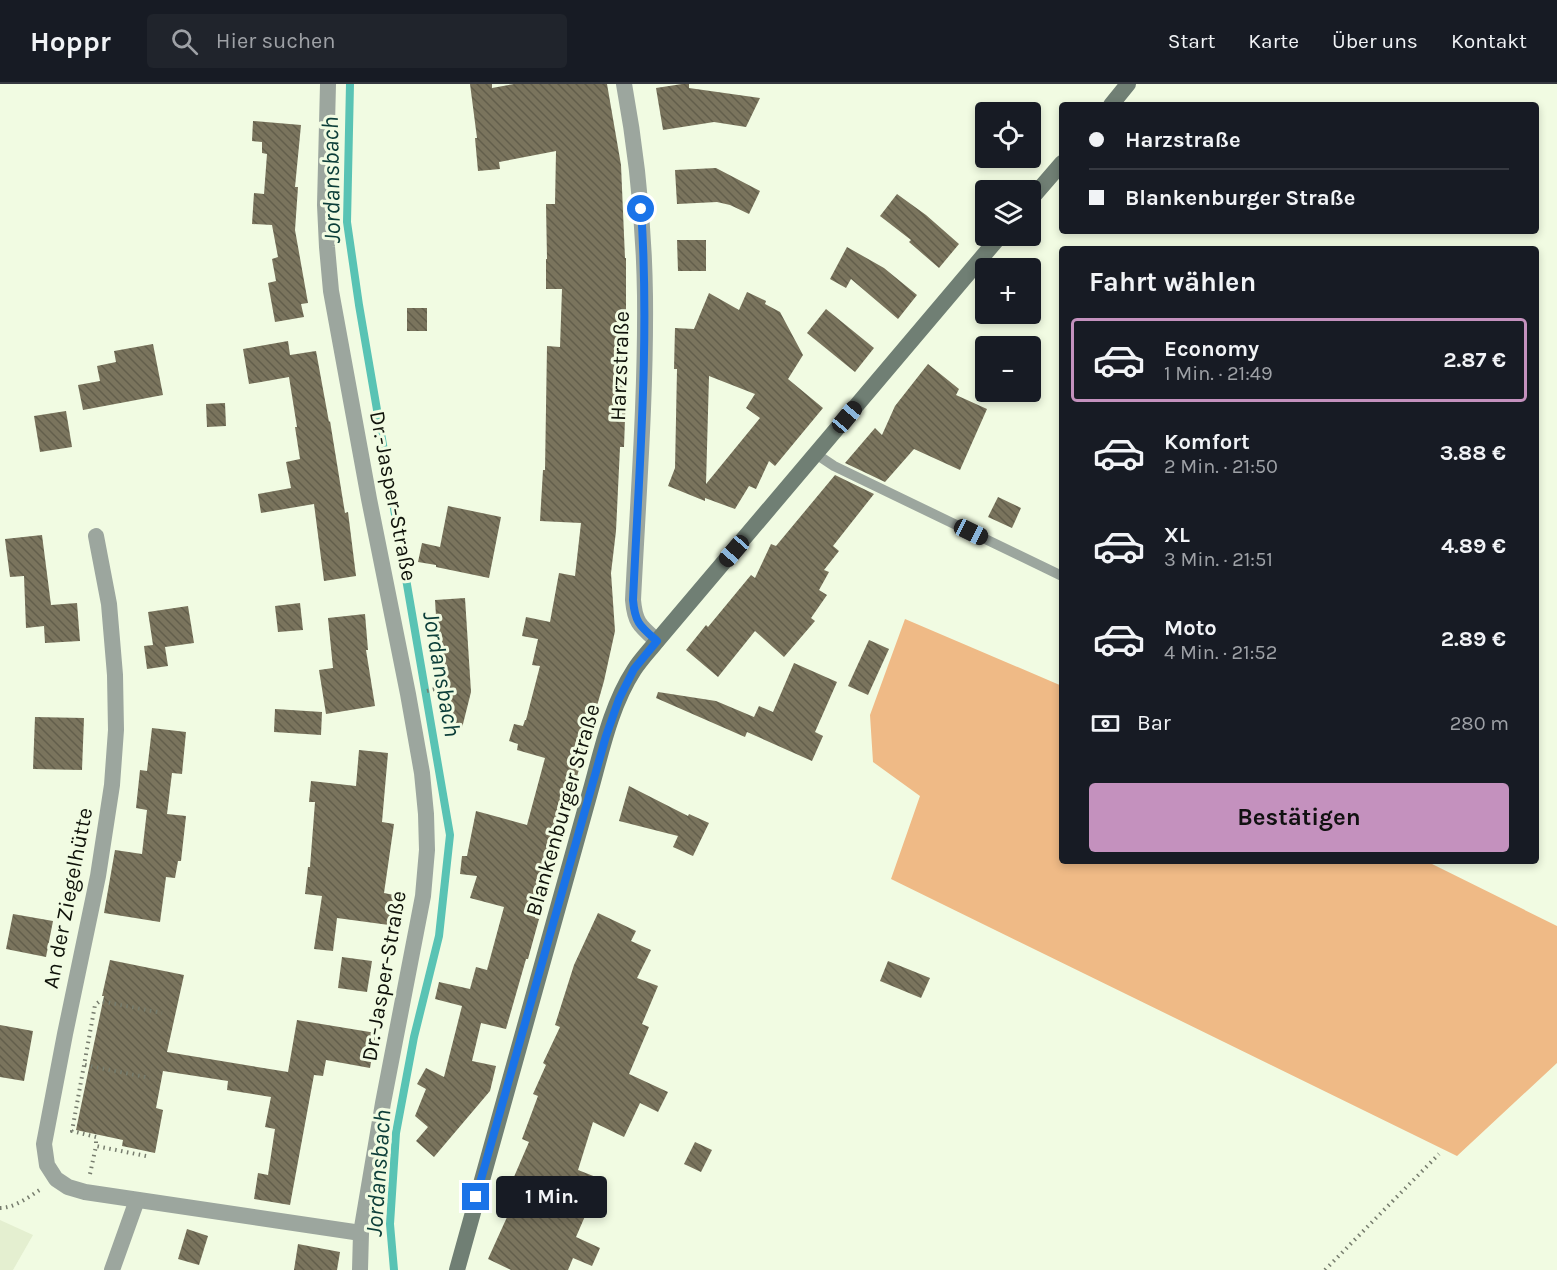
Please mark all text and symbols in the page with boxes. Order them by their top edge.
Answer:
search box [147,14,567,68]
text: Hoppr [30,25,111,58]
icon: search [168,25,201,58]
text: Hier suchen [216,28,336,54]
text: Start [1168,29,1215,53]
text: Karte [1248,29,1299,53]
text: Über uns [1332,29,1418,53]
text: Kontakt [1451,29,1527,53]
map controls [975,102,1041,402]
button: locate [975,102,1041,168]
water label: Jordansbach [316,116,346,244]
text: Harzstraße [1125,127,1241,153]
button: layers [975,180,1041,246]
text: Blankenburger Straße [1125,185,1355,211]
route start [627,195,654,222]
button: + [975,258,1041,324]
text: Fahrt wählen [1089,266,1256,298]
street label: Harzstraße [605,311,635,421]
icon: car [1092,333,1146,387]
button: − [975,336,1041,402]
text: Economy [1164,336,1259,362]
text: 2.87 € [1443,347,1506,373]
text: 1 Min. · 21:49 [1164,362,1273,385]
car [829,397,865,437]
street label: Dr.-Jasper-Straße [364,409,422,583]
icon: car [1092,426,1146,480]
text: Komfort [1164,429,1250,455]
text: 3.88 € [1440,440,1506,466]
text: 2 Min. · 21:50 [1164,455,1278,478]
car [951,516,991,548]
icon: car [1092,519,1146,573]
text: XL [1164,522,1190,548]
car [715,532,753,570]
text: 4.89 € [1441,533,1506,559]
text: 3 Min. · 21:51 [1164,548,1273,571]
water label: Jordansbach [417,609,467,739]
icon: car [1092,612,1146,666]
text: Moto [1164,615,1217,641]
text: 2.89 € [1441,626,1506,652]
text: 4 Min. · 21:52 [1164,641,1277,664]
street label: Blankenburger Straße [520,701,606,919]
icon: cash [1089,707,1122,740]
text: Bar [1137,710,1171,736]
text: 280 m [1450,712,1509,735]
button: Bestätigen [1089,783,1509,852]
street label: An der Ziegelhütte [38,805,98,991]
street label: Dr.-Jasper-Straße [356,889,412,1063]
water label: Jordansbach [360,1109,396,1237]
callout: 1 Min. [497,1176,608,1218]
route end [462,1183,489,1210]
text: 1 Min. [525,1185,578,1208]

